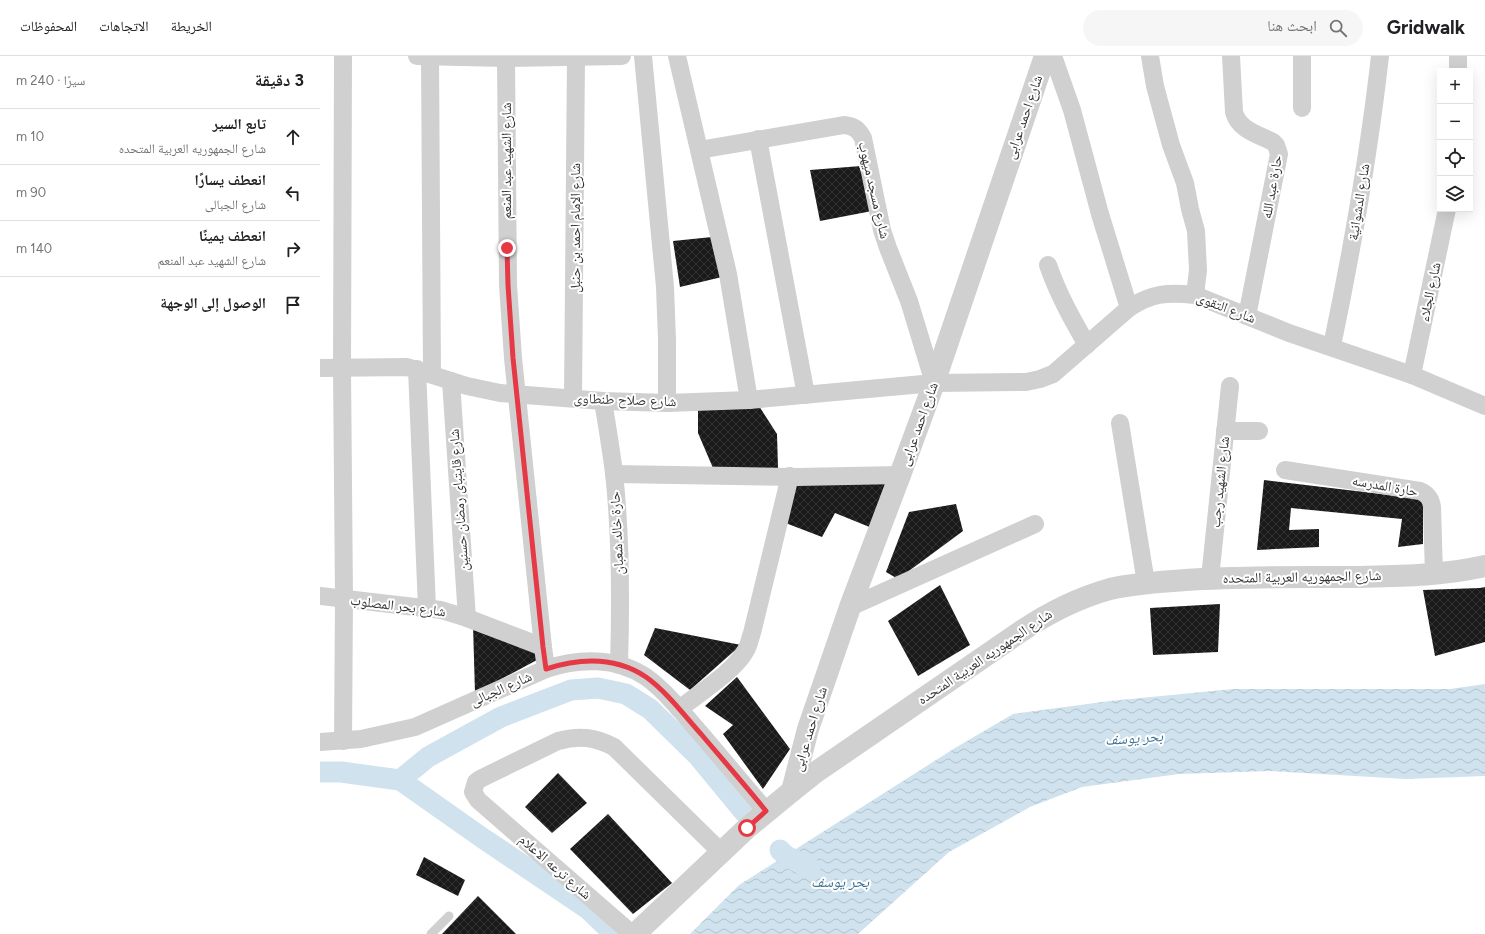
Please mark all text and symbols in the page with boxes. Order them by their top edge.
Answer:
search box [1083,10,1363,46]
text: Gridwalk [1387,16,1465,39]
text: ابحث هنا [1267,17,1317,35]
icon: search [1327,17,1349,39]
text: المحفوظات [20,18,77,35]
text: الاتجاهات [99,18,149,35]
text: الخريطة [171,18,212,35]
map controls [1437,68,1473,212]
button: + [1437,68,1473,104]
text: 3 دقيقة [255,70,304,90]
text: سيرًا · 240 m [16,73,85,88]
street label: شارع احمد عرابى [1002,73,1047,162]
street label: شارع الشهيد عبد المنعم [498,103,516,219]
button: − [1437,104,1473,140]
text: تابع السير [212,115,266,133]
icon: ahead [282,126,304,148]
text: 10 m [16,129,44,144]
street label: شارع مسجد ميهوب [854,140,893,241]
button: locate [1437,140,1473,176]
text: شارع الجمهوريه العربية المتحده [119,141,266,156]
street label: حارة عبد الله [1258,154,1286,220]
street label: شارع الدشوانية [1345,162,1374,242]
street label: شارع الإمام احمد بن حنبل [567,163,585,293]
text: انعطف يسارًا [194,171,266,189]
button: layers [1437,176,1473,212]
icon: left [282,182,304,204]
text: 90 m [16,185,46,200]
text: شارع الجبالى [205,197,266,212]
text: انعطف يمينًا [199,227,266,245]
icon: right [282,238,304,260]
route end [498,239,516,257]
text: 140 m [16,241,52,256]
text: شارع الشهيد عبد المنعم [158,253,266,268]
street label: شارع الجلاء [1415,261,1446,323]
street label: شارع التقوى [1194,289,1258,328]
text: الوصول إلى الوجهة [160,294,266,312]
icon: arrive [282,294,304,316]
street label: شارع احمد عرابى [896,380,943,468]
street label: شارع صلاح طنطاوى [573,390,677,411]
street label: شارع قايتباى رمضان حسنين [446,428,473,572]
street label: شارع الشهيد رجب [1207,435,1234,529]
street label: حارة المدرسه [1351,472,1419,500]
street label: حارة خالد شعبان [606,491,628,575]
street label: شارع الجمهوريه العربية المتحده [1223,567,1381,588]
street label: شارع بحر المصلوب [349,592,447,621]
street label: شارع الجمهوريه العربية المتحده [915,606,1056,709]
street label: شارع الجبالى [467,668,535,711]
street label: شارع احمد عرابى [789,685,832,774]
water label: بحر يوسف [1104,727,1165,749]
route start [738,819,756,837]
street label: شارع ترعه الاعلام [515,831,595,904]
water label: بحر يوسف [811,873,870,891]

